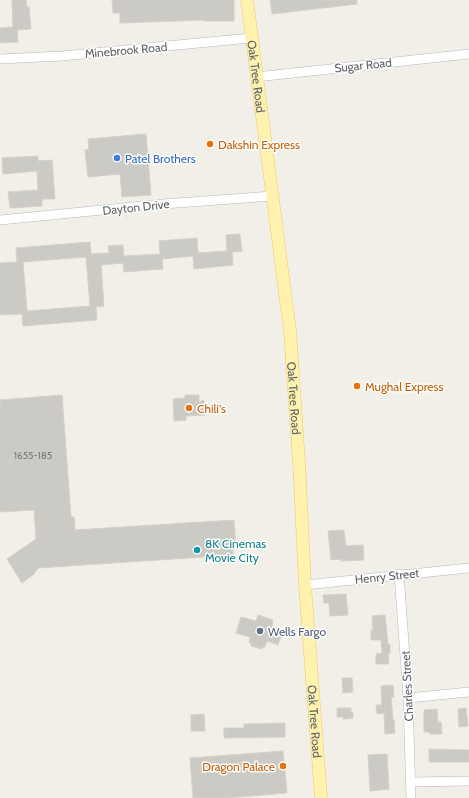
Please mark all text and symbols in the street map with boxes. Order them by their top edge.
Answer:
street label: Minebrook Road [84,39,168,61]
street label: Oak Tree Road [245,39,269,114]
street label: Sugar Road [334,55,392,75]
place label: Dakshin Express [218,137,300,152]
marker: Dakshin Express [205,139,215,149]
place label: Patel Brothers [125,151,196,166]
marker: Patel Brothers [112,153,122,163]
street label: Dayton Drive [102,196,170,218]
street label: Oak Tree Road [285,361,305,435]
place label: Mughal Express [365,379,443,394]
marker: Mughal Express [352,381,362,391]
place label: Chili's [197,401,226,416]
marker: Chili's [184,403,194,413]
house number: 1655-185 [14,449,52,462]
place label: 8K Cinemas Movie City [205,536,266,565]
marker: 8K Cinemas Movie City [192,545,202,555]
street label: Henry Street [354,565,420,587]
place label: Wells Fargo [268,624,326,639]
marker: Wells Fargo [255,626,265,636]
street label: Charles Street [398,650,416,722]
street label: Oak Tree Road [305,684,325,758]
place label: Dragon Palace [202,759,275,774]
marker: Dragon Palace [278,761,288,771]

